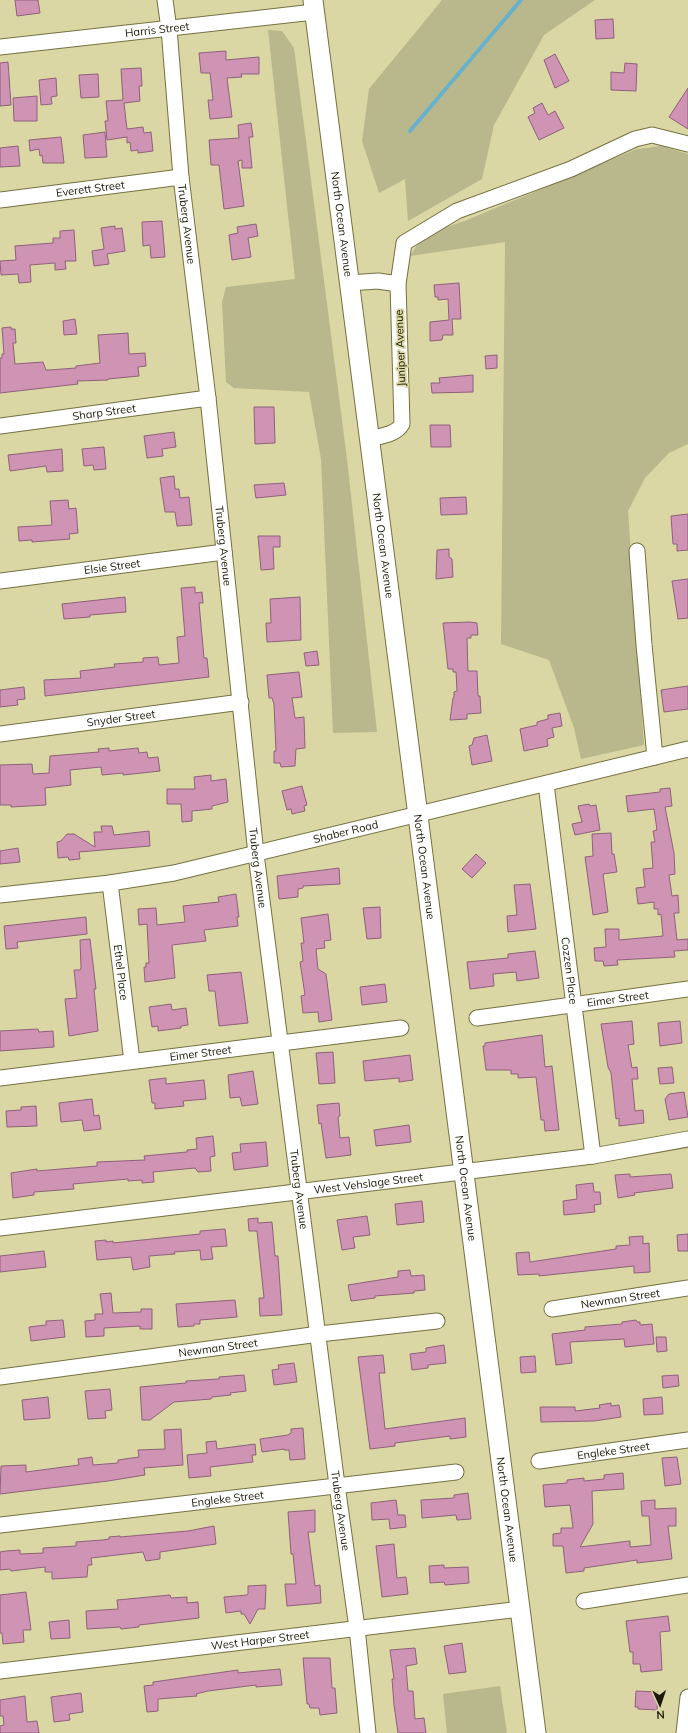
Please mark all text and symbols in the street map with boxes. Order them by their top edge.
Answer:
street label: Harris Street [124,19,190,40]
street label: North Ocean Avenue [328,171,356,278]
street label: Everett Street [55,177,126,200]
street label: Truberg Avenue [175,183,199,265]
street label: Juniper Avenue [392,309,408,387]
street label: Sharp Street [71,401,137,423]
street label: North Ocean Avenue [369,492,397,599]
street label: Truberg Avenue [212,505,235,587]
street label: Elsie Street [83,556,141,577]
street label: Snyder Street [86,706,156,729]
street label: North Ocean Avenue [411,813,438,920]
street label: Shaber Road [312,817,380,846]
street label: Truberg Avenue [246,827,270,909]
street label: Cozzen Place [558,936,581,1005]
street label: Ethel Place [111,944,131,1001]
street label: Eimer Street [586,987,650,1010]
street label: Eimer Street [169,1042,232,1064]
street label: North Ocean Avenue [452,1135,480,1242]
street label: Truberg Avenue [287,1148,311,1230]
street label: West Vehslage Street [313,1170,424,1197]
street label: Newman Street [580,1285,661,1311]
street label: Newman Street [178,1335,259,1360]
street label: Engleke Street [576,1438,651,1463]
street label: North Ocean Avenue [494,1456,521,1563]
street label: Truberg Avenue [328,1470,353,1552]
street label: Engleke Street [190,1487,265,1510]
street label: West Harper Street [210,1627,310,1653]
north arrow [640,1685,680,1725]
text: N [656,1708,665,1722]

